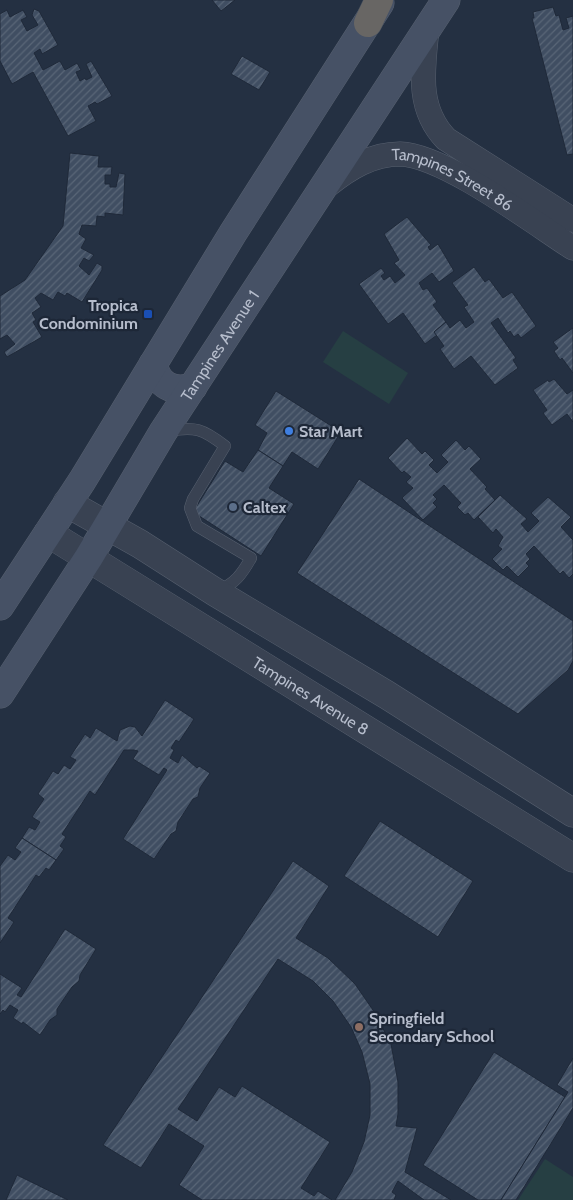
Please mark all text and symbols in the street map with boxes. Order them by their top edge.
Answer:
street label: Tampines Street 86 [391,144,517,215]
street label: Tampines Avenue 1 [176,287,263,405]
place label: Tropica Condominium [39,296,138,333]
marker: Tropica Condominium [142,308,154,320]
place label: Star Mart [299,422,363,441]
marker: Star Mart [283,425,295,437]
place label: Caltex [243,498,287,517]
marker: Caltex [227,501,239,513]
street label: Tampines Avenue 8 [249,653,372,739]
place label: Springfield Secondary School [369,1009,494,1046]
marker: Springfield Secondary School [353,1021,365,1033]

